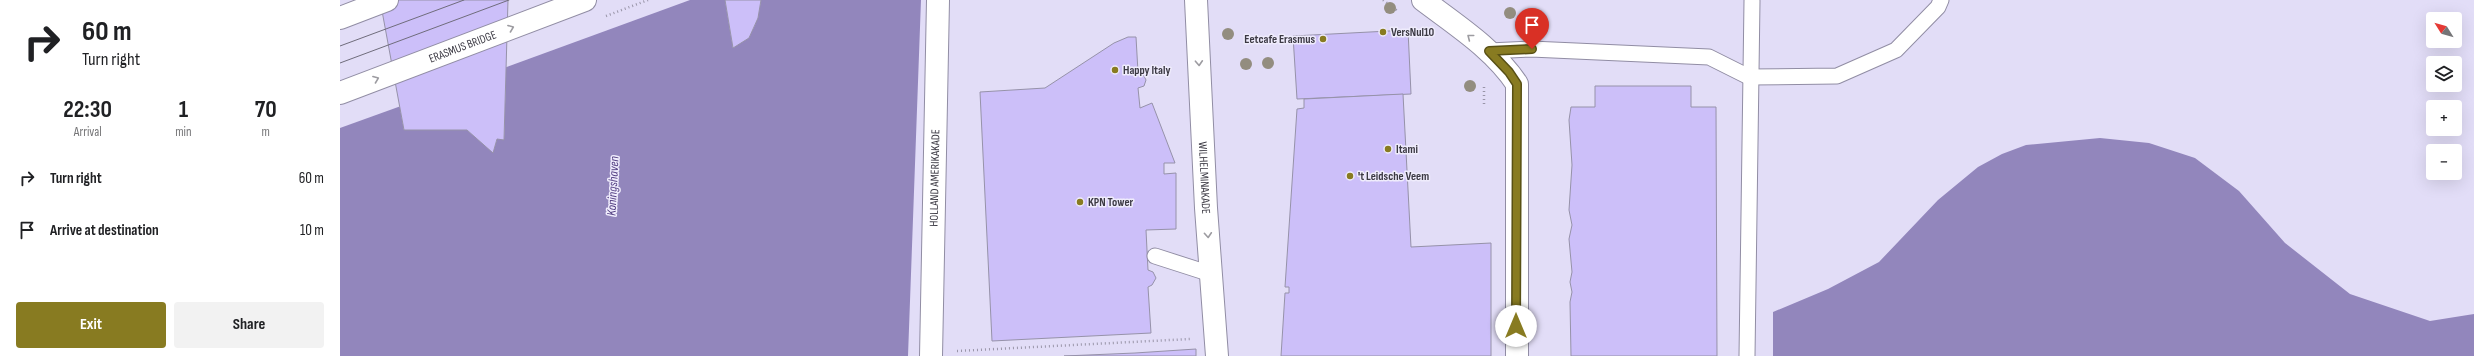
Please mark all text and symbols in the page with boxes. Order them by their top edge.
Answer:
pin [1515,8,1549,49]
north arrow [2426,12,2462,48]
map controls [2426,12,2462,180]
icon: arrive [1521,14,1543,36]
text: 60 m [82,15,131,48]
icon: right [16,16,68,68]
one-way arrow [508,24,515,32]
place label: VersNul10 [1391,25,1435,40]
street label: ERASMUS BRIDGE [427,27,498,66]
marker: VersNul10 [1378,27,1388,37]
place label: Eetcafe Erasmus [1244,32,1315,47]
marker: Eetcafe Erasmus [1318,34,1328,44]
one-way arrow [1468,35,1475,42]
text: Turn right [82,49,140,70]
button: layers [2426,56,2462,92]
one-way arrow [1195,60,1203,66]
place label: Happy Italy [1123,63,1170,78]
marker: Happy Italy [1110,65,1120,75]
one-way arrow [373,75,380,83]
text: 22:30 [63,95,112,124]
text: 1 [179,95,188,124]
text: 70 [255,95,277,124]
button: + [2426,100,2462,136]
text: Arrival [74,124,102,140]
text: min [175,124,192,140]
text: m [262,124,270,140]
street label: HOLLAND AMERIKAKADE [926,129,943,227]
street label: WILHELMINAKADE [1195,141,1214,215]
place label: Itami [1396,142,1418,157]
marker: Itami [1383,144,1393,154]
button: − [2426,144,2462,180]
water label: Koningshaven [603,155,623,216]
icon: right [16,167,38,189]
text: Turn right [50,169,102,188]
text: 60 m [299,169,324,188]
place label: 't Leidsche Veem [1358,169,1429,184]
marker: 't Leidsche Veem [1345,171,1355,181]
place label: KPN Tower [1088,195,1134,210]
marker: KPN Tower [1075,197,1085,207]
icon: arrive [16,219,38,241]
text: Arrive at destination [50,221,159,240]
text: 10 m [300,221,324,240]
one-way arrow [1204,232,1213,238]
button: Exit [16,302,166,348]
button: Share [174,302,324,348]
position arrow [1495,305,1537,347]

